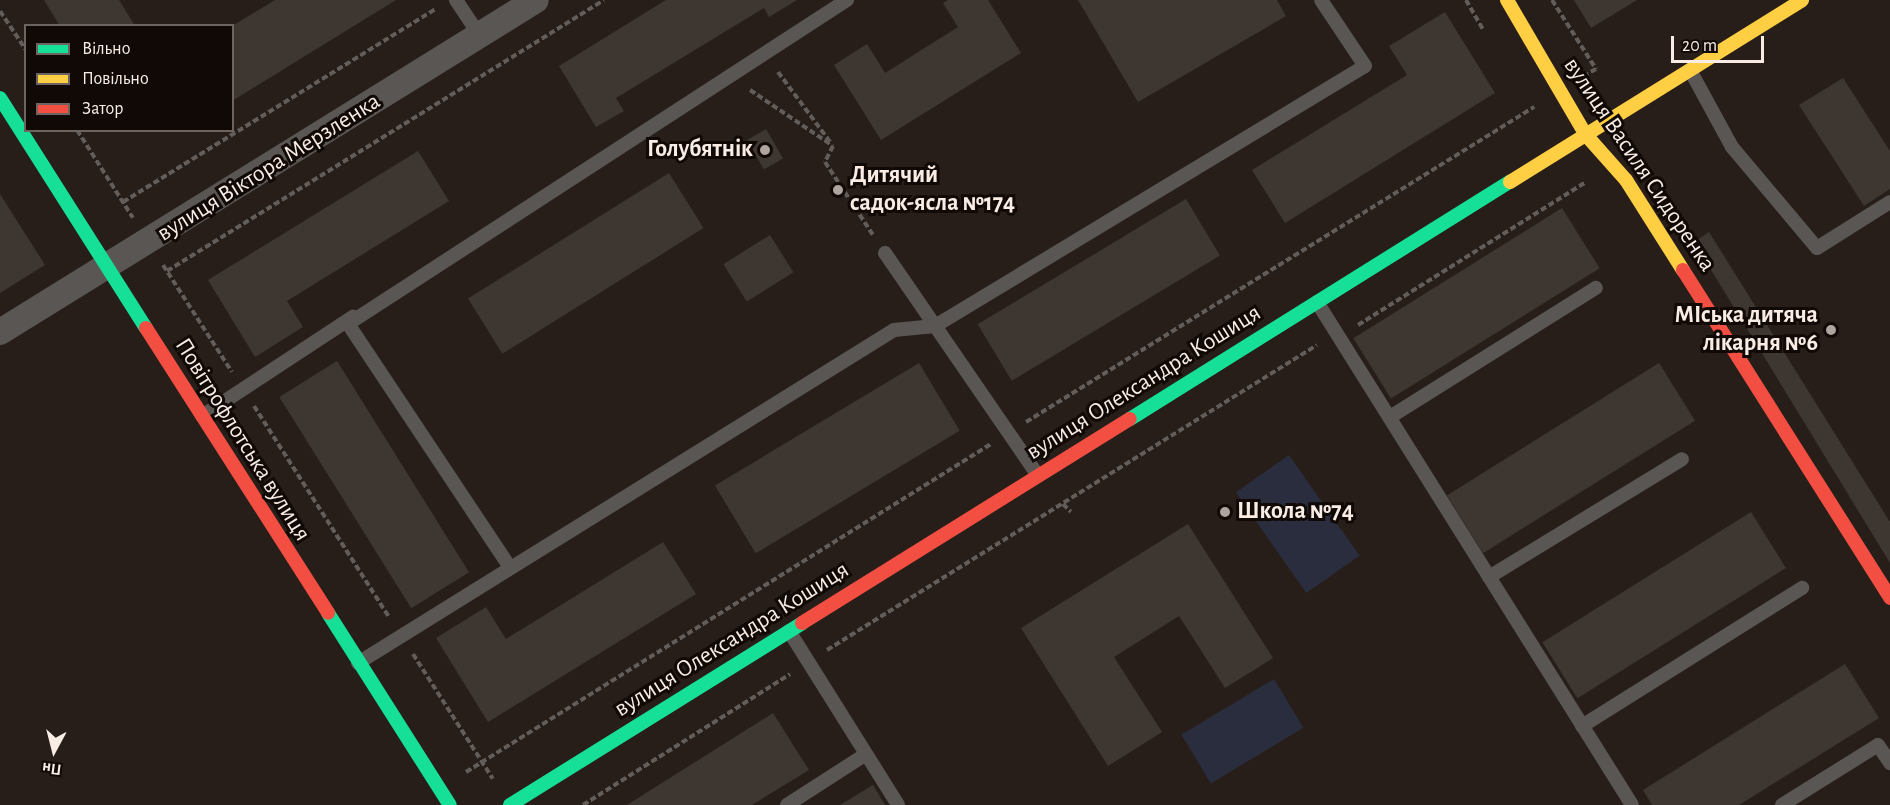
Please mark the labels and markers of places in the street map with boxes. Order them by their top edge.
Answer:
place label: Голубятнік [647,136,753,164]
marker: Голубятнік [758,143,772,157]
place label: Дитячий садок-ясла №174 [850,162,1015,218]
marker: Дитячий садок-ясла №174 [831,183,845,197]
place label: МІська дитяча лікарня №6 [1674,302,1818,358]
marker: МІська дитяча лікарня №6 [1822,321,1840,339]
place label: Школа №74 [1237,498,1354,526]
marker: Школа №74 [1218,505,1232,519]

